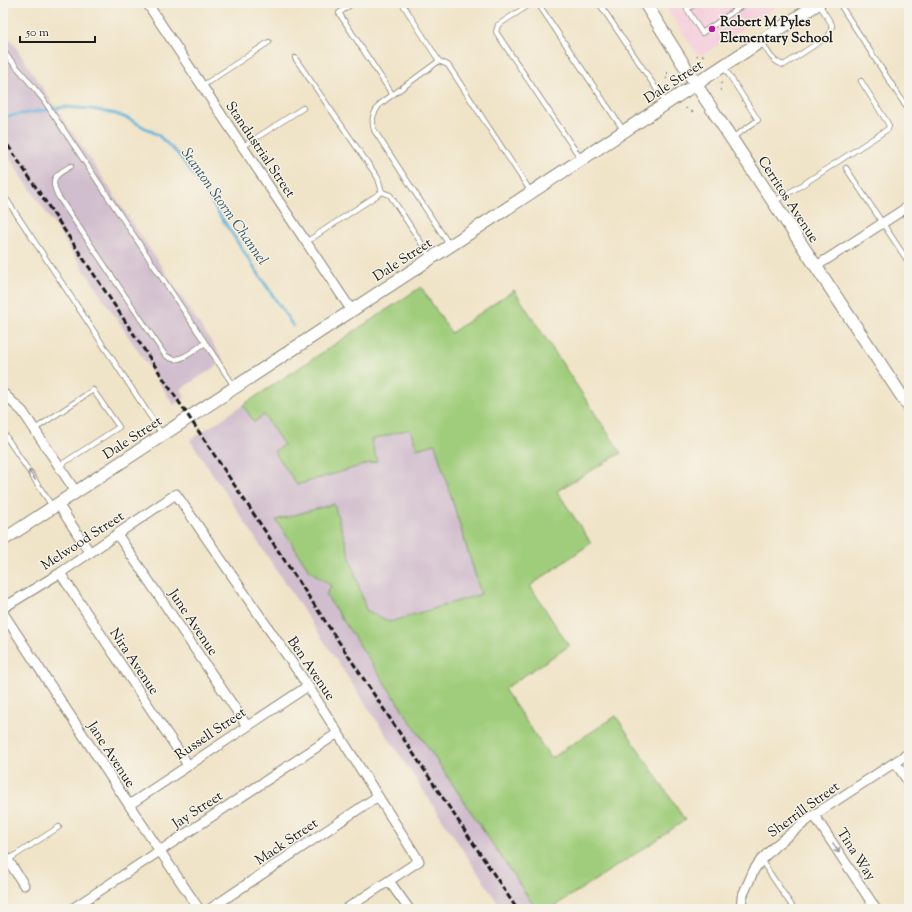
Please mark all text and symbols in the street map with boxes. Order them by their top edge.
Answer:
place label: Robert M Pyles Elementary School [720,13,833,49]
scale bar [20,18,95,44]
text: 50 m [25,24,49,42]
marker: Robert M Pyles Elementary School [707,24,717,34]
street label: Dale Street [641,56,708,109]
street label: Standustrial Street [220,98,299,203]
water label: Stanton Storm Channel [175,144,272,270]
street label: Cerritos Avenue [752,153,823,247]
street label: Dale Street [370,234,437,287]
street label: Dale Street [100,412,167,465]
one-way arrow [28,469,36,480]
street label: Melwood Street [38,507,129,576]
street label: June Avenue [162,585,222,660]
street label: Nira Avenue [104,625,163,699]
street label: Ben Avenue [282,633,339,705]
street label: Russell Street [171,703,251,766]
street label: Jane Avenue [81,717,139,792]
street label: Sherrill Street [764,778,844,844]
street label: Jay Street [168,787,227,835]
street label: Mack Street [252,814,323,871]
street label: Tina Way [831,825,880,885]
one-way arrow [831,842,840,853]

